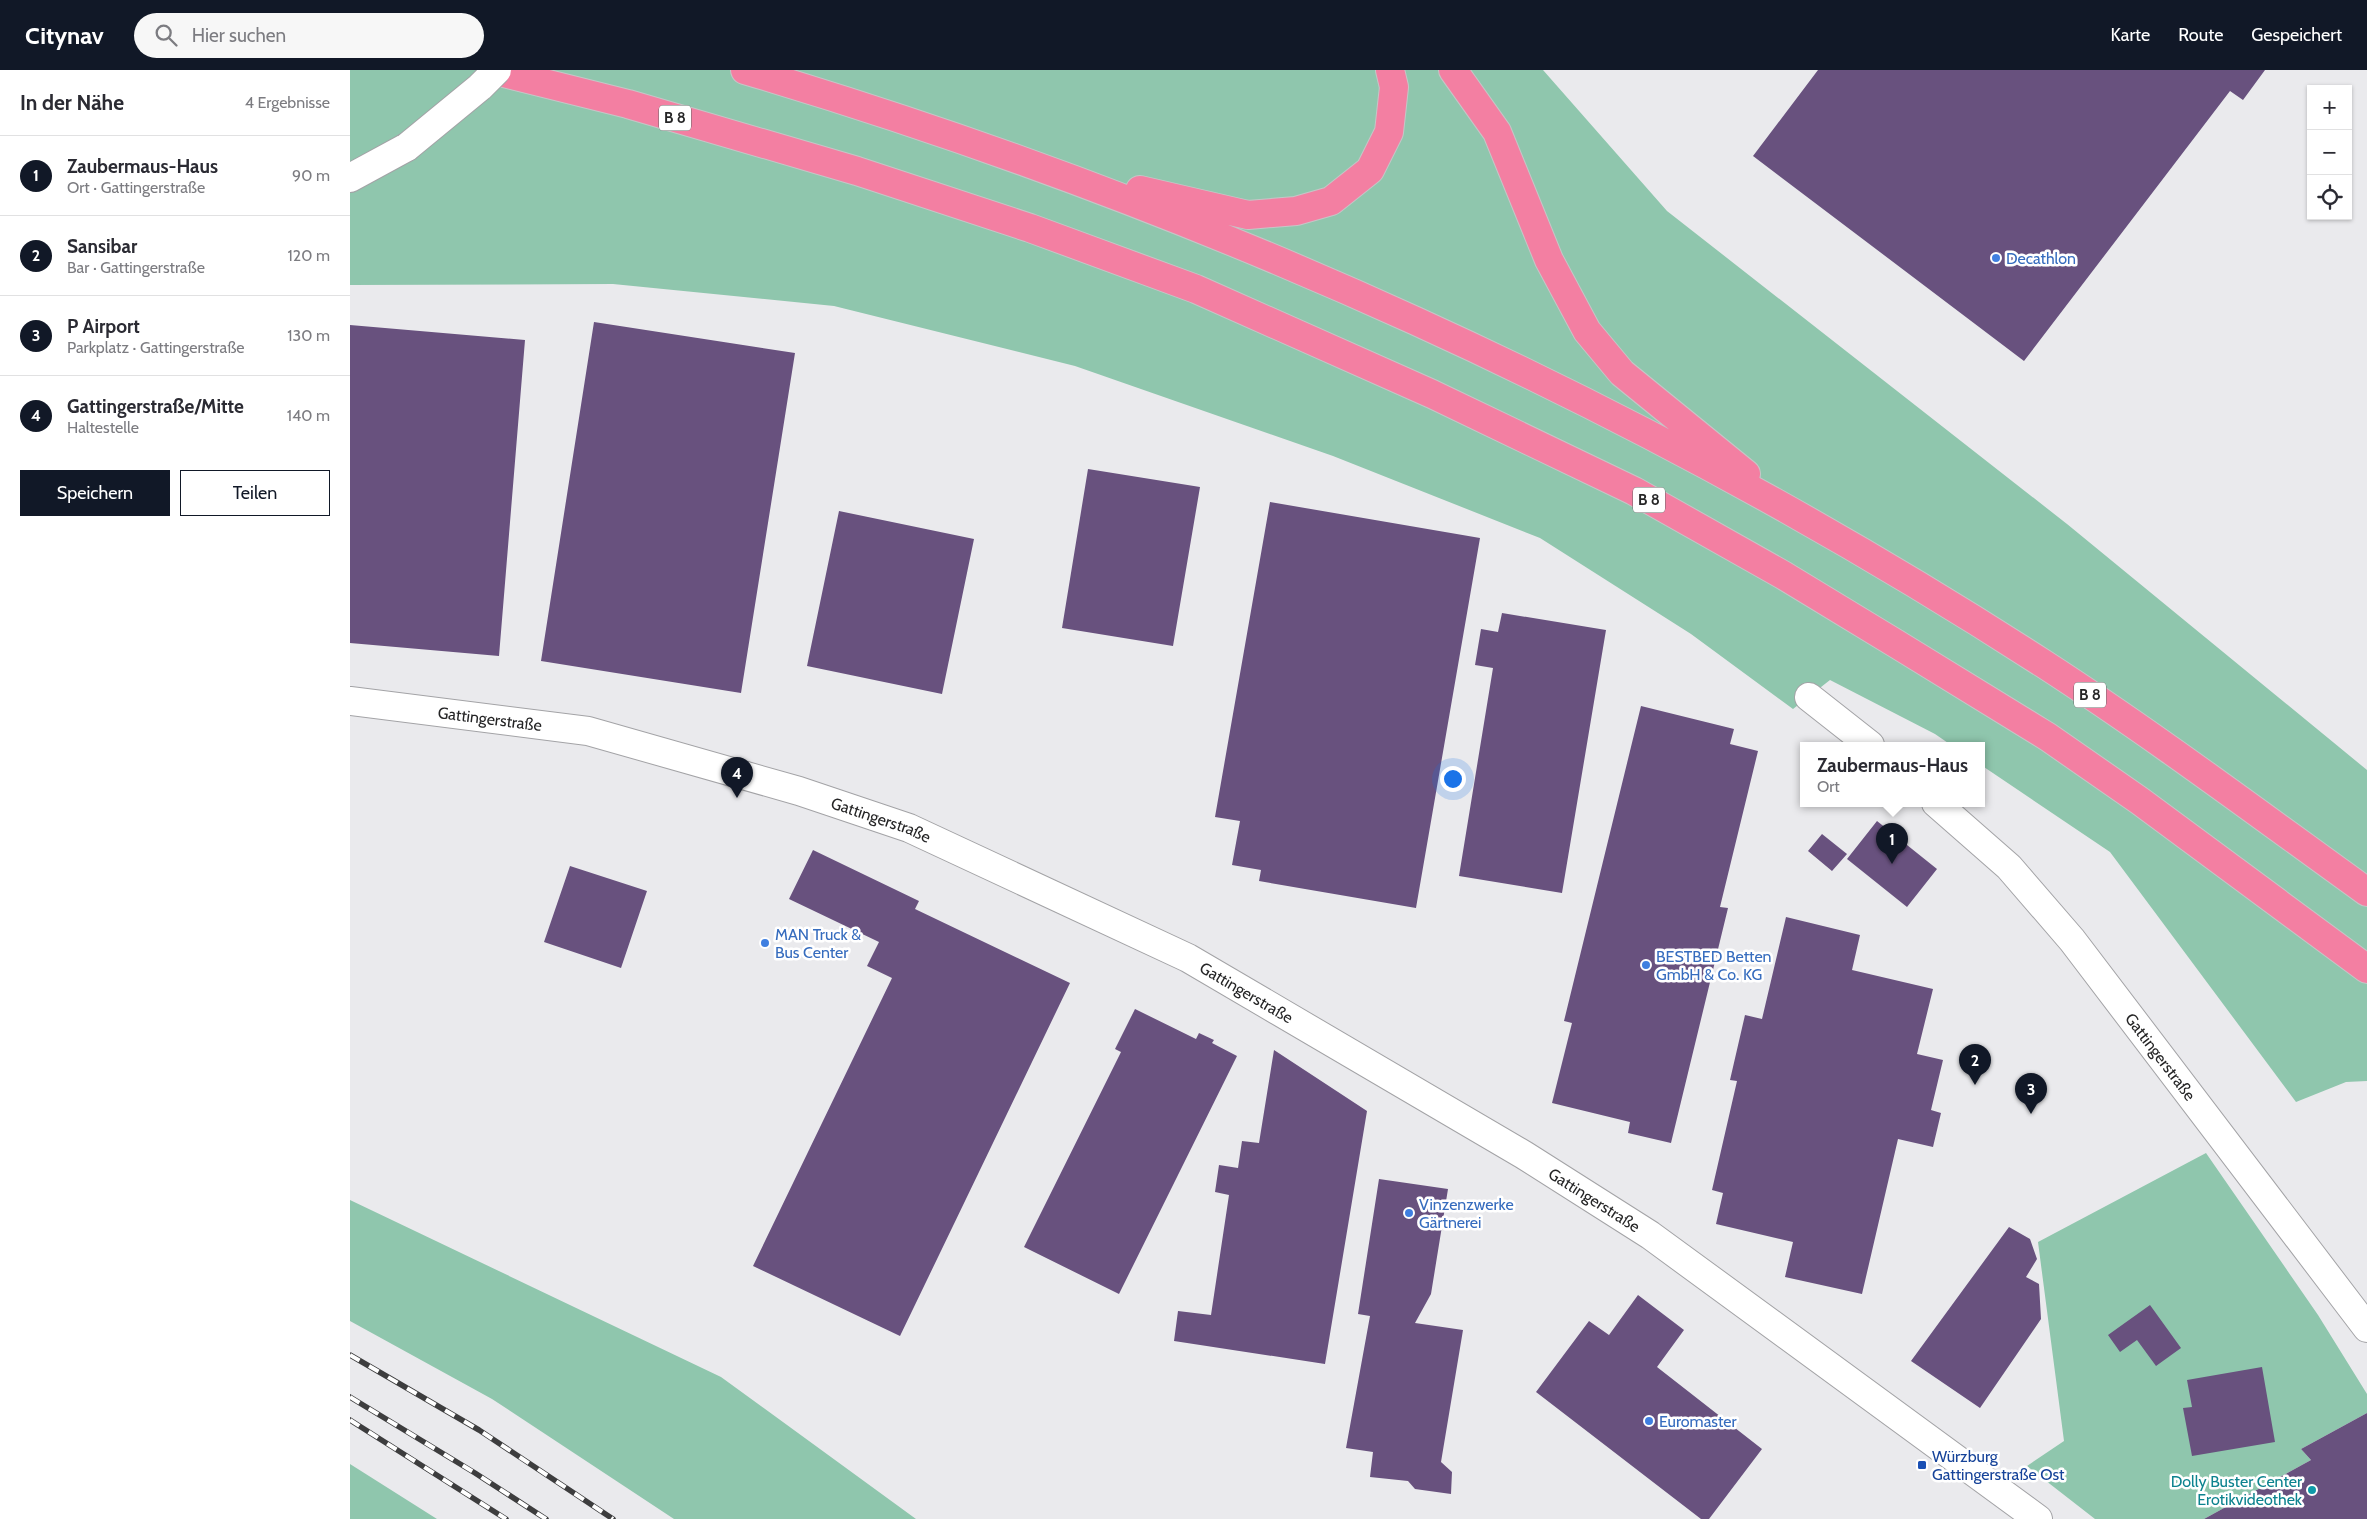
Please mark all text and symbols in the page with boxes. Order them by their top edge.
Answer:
search box [134,13,484,58]
text: Citynav [25,21,104,50]
icon: search [152,21,180,49]
text: Hier suchen [192,24,286,47]
text: Karte [2111,24,2150,46]
text: Route [2178,24,2223,46]
text: Gespeichert [2251,24,2342,46]
map controls [2307,85,2352,220]
button: + [2307,85,2352,130]
text: In der Nähe [20,90,124,115]
text: 4 Ergebnisse [245,93,330,112]
road number: B 8 [659,106,691,130]
button: − [2307,130,2352,175]
text: Zaubermaus-Haus [67,155,218,178]
text: 1 [33,166,39,185]
text: 90 m [292,166,330,185]
button: locate [2307,175,2352,220]
text: Ort · Gattingerstraße [67,178,205,197]
text: Sansibar [67,235,137,258]
text: 2 [32,246,40,265]
text: 120 m [288,246,330,265]
place label: Decathlon [2006,249,2076,268]
marker: Decathlon [1990,252,2002,264]
text: Bar · Gattingerstraße [67,258,205,277]
text: P Airport [67,315,140,338]
text: 3 [32,326,40,345]
text: 130 m [287,326,330,345]
text: Parkplatz · Gattingerstraße [67,338,245,357]
text: Gattingerstraße/Mitte [67,395,244,418]
text: 4 [31,406,41,425]
text: 140 m [287,406,330,425]
text: Haltestelle [67,418,139,437]
button: Speichern [20,470,170,516]
button: Teilen [180,470,330,516]
road number: B 8 [1633,488,1665,512]
road number: B 8 [2074,682,2106,708]
street label: Gattingerstraße [437,703,543,735]
popup [1800,742,1985,807]
text: Zaubermaus-Haus [1817,754,1968,777]
pin: 4 [721,757,753,798]
your location [1440,766,1466,792]
text: Ort [1817,777,1840,796]
street label: Gattingerstraße [828,793,934,847]
pin: 1 [1876,823,1908,864]
place label: MAN Truck & Bus Center [775,925,861,962]
marker: MAN Truck & Bus Center [759,937,771,949]
place label: BESTBED Betten GmbH & Co. KG [1656,947,1772,984]
street label: Gattingerstraße [1196,958,1296,1027]
marker: BESTBED Betten GmbH & Co. KG [1640,959,1652,971]
street label: Gattingerstraße [2121,1009,2200,1104]
pin: 2 [1959,1044,1991,1085]
pin: 3 [2015,1073,2047,1114]
street label: Gattingerstraße [1545,1164,1643,1236]
place label: Vinzenzwerke Gärtnerei [1419,1195,1514,1232]
marker: Vinzenzwerke Gärtnerei [1403,1207,1415,1219]
place label: Euromaster [1659,1412,1737,1431]
marker: Euromaster [1643,1415,1655,1427]
place label: Würzburg Gattingerstraße Ost [1932,1447,2065,1484]
marker: Würzburg Gattingerstraße Ost [1916,1459,1928,1471]
place label: Dolly Buster Center Erotikvideothek [2171,1472,2303,1509]
marker: Dolly Buster Center Erotikvideothek [2306,1484,2318,1496]

